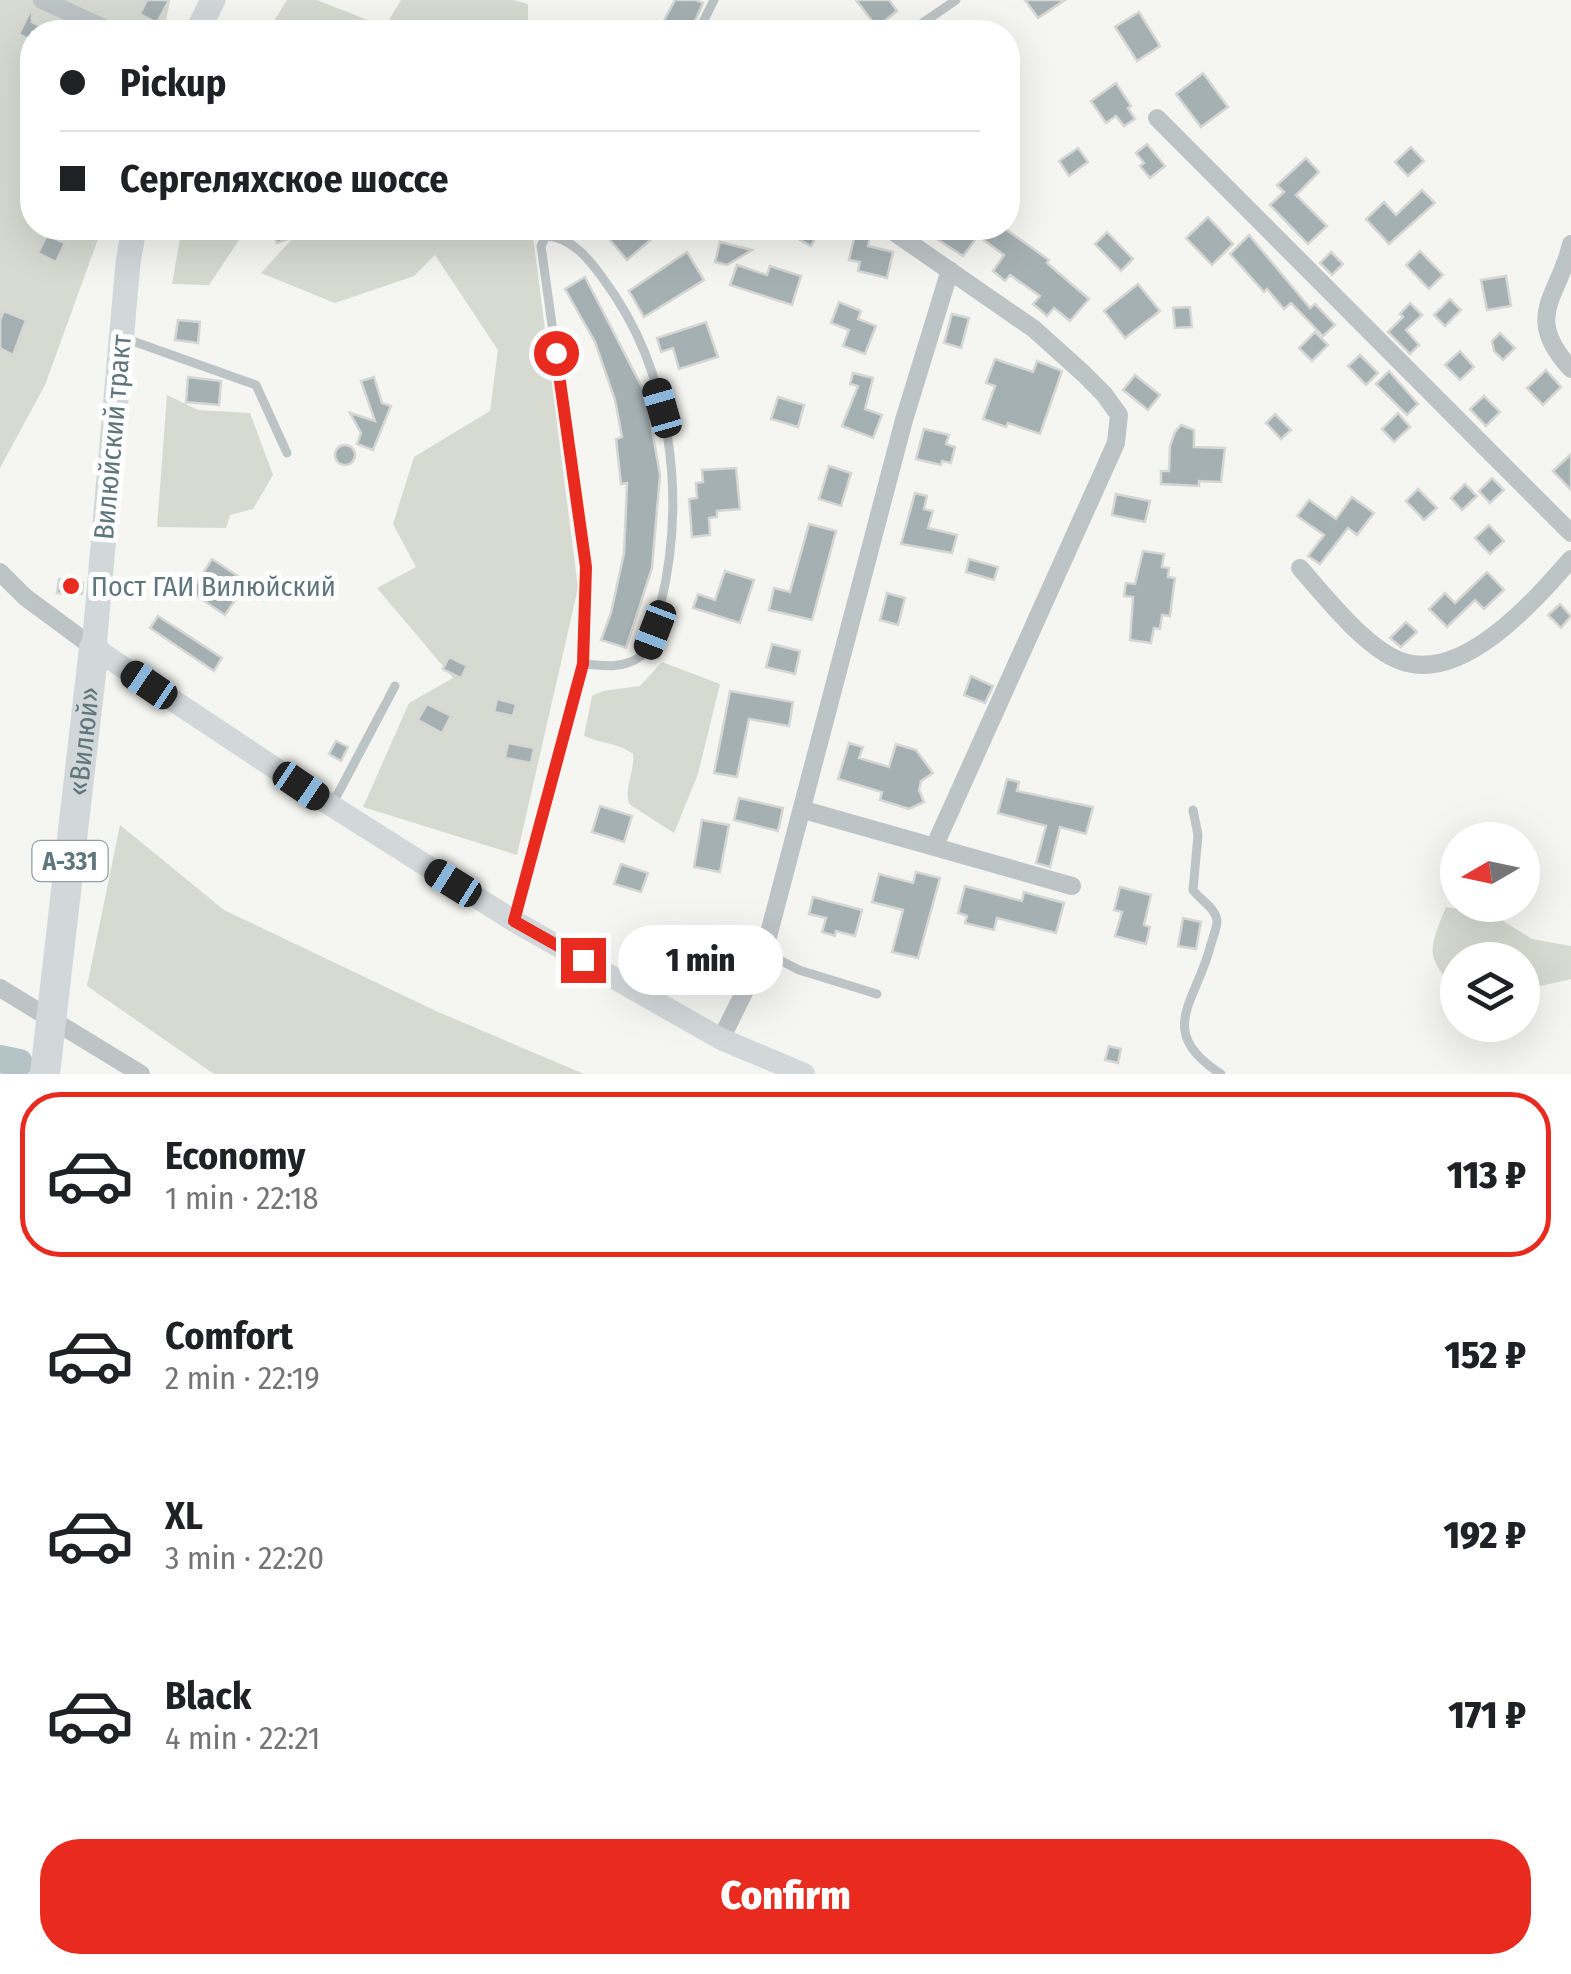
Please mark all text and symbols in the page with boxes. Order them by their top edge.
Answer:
text: Pickup [120,60,226,106]
text: Сергеляхское шоссе [120,156,449,202]
route start [534,331,579,376]
street label: Вилюйский тракт [87,333,138,541]
car [639,375,685,441]
place label: Пост ГАИ Вилюйский [91,570,336,603]
marker: Пост ГАИ Вилюйский [60,575,82,597]
car [630,597,680,663]
car [116,656,182,714]
street label: «Вилюй» [61,685,106,798]
car [268,757,334,815]
north arrow [1440,822,1540,922]
map controls [1440,822,1540,1042]
road number: А-331 [32,841,108,881]
car [420,854,486,912]
callout: 1 min [618,925,783,995]
route end [561,938,606,983]
text: 1 min [666,941,735,979]
button: layers [1440,942,1540,1042]
icon: car [45,1130,135,1220]
text: Economy [165,1133,305,1179]
text: 113 ₽ [1447,1152,1526,1198]
text: 1 min · 22:18 [165,1179,319,1217]
icon: car [45,1310,135,1400]
text: Comfort [165,1313,293,1359]
text: 152 ₽ [1445,1332,1526,1378]
text: 2 min · 22:19 [165,1359,320,1397]
icon: car [45,1490,135,1580]
text: XL [165,1493,203,1539]
text: 192 ₽ [1444,1512,1526,1558]
text: 3 min · 22:20 [165,1539,324,1577]
icon: car [45,1670,135,1760]
text: Black [165,1673,251,1719]
text: 171 ₽ [1448,1692,1526,1738]
text: 4 min · 22:21 [165,1719,320,1757]
button: Confirm [40,1839,1531,1954]

